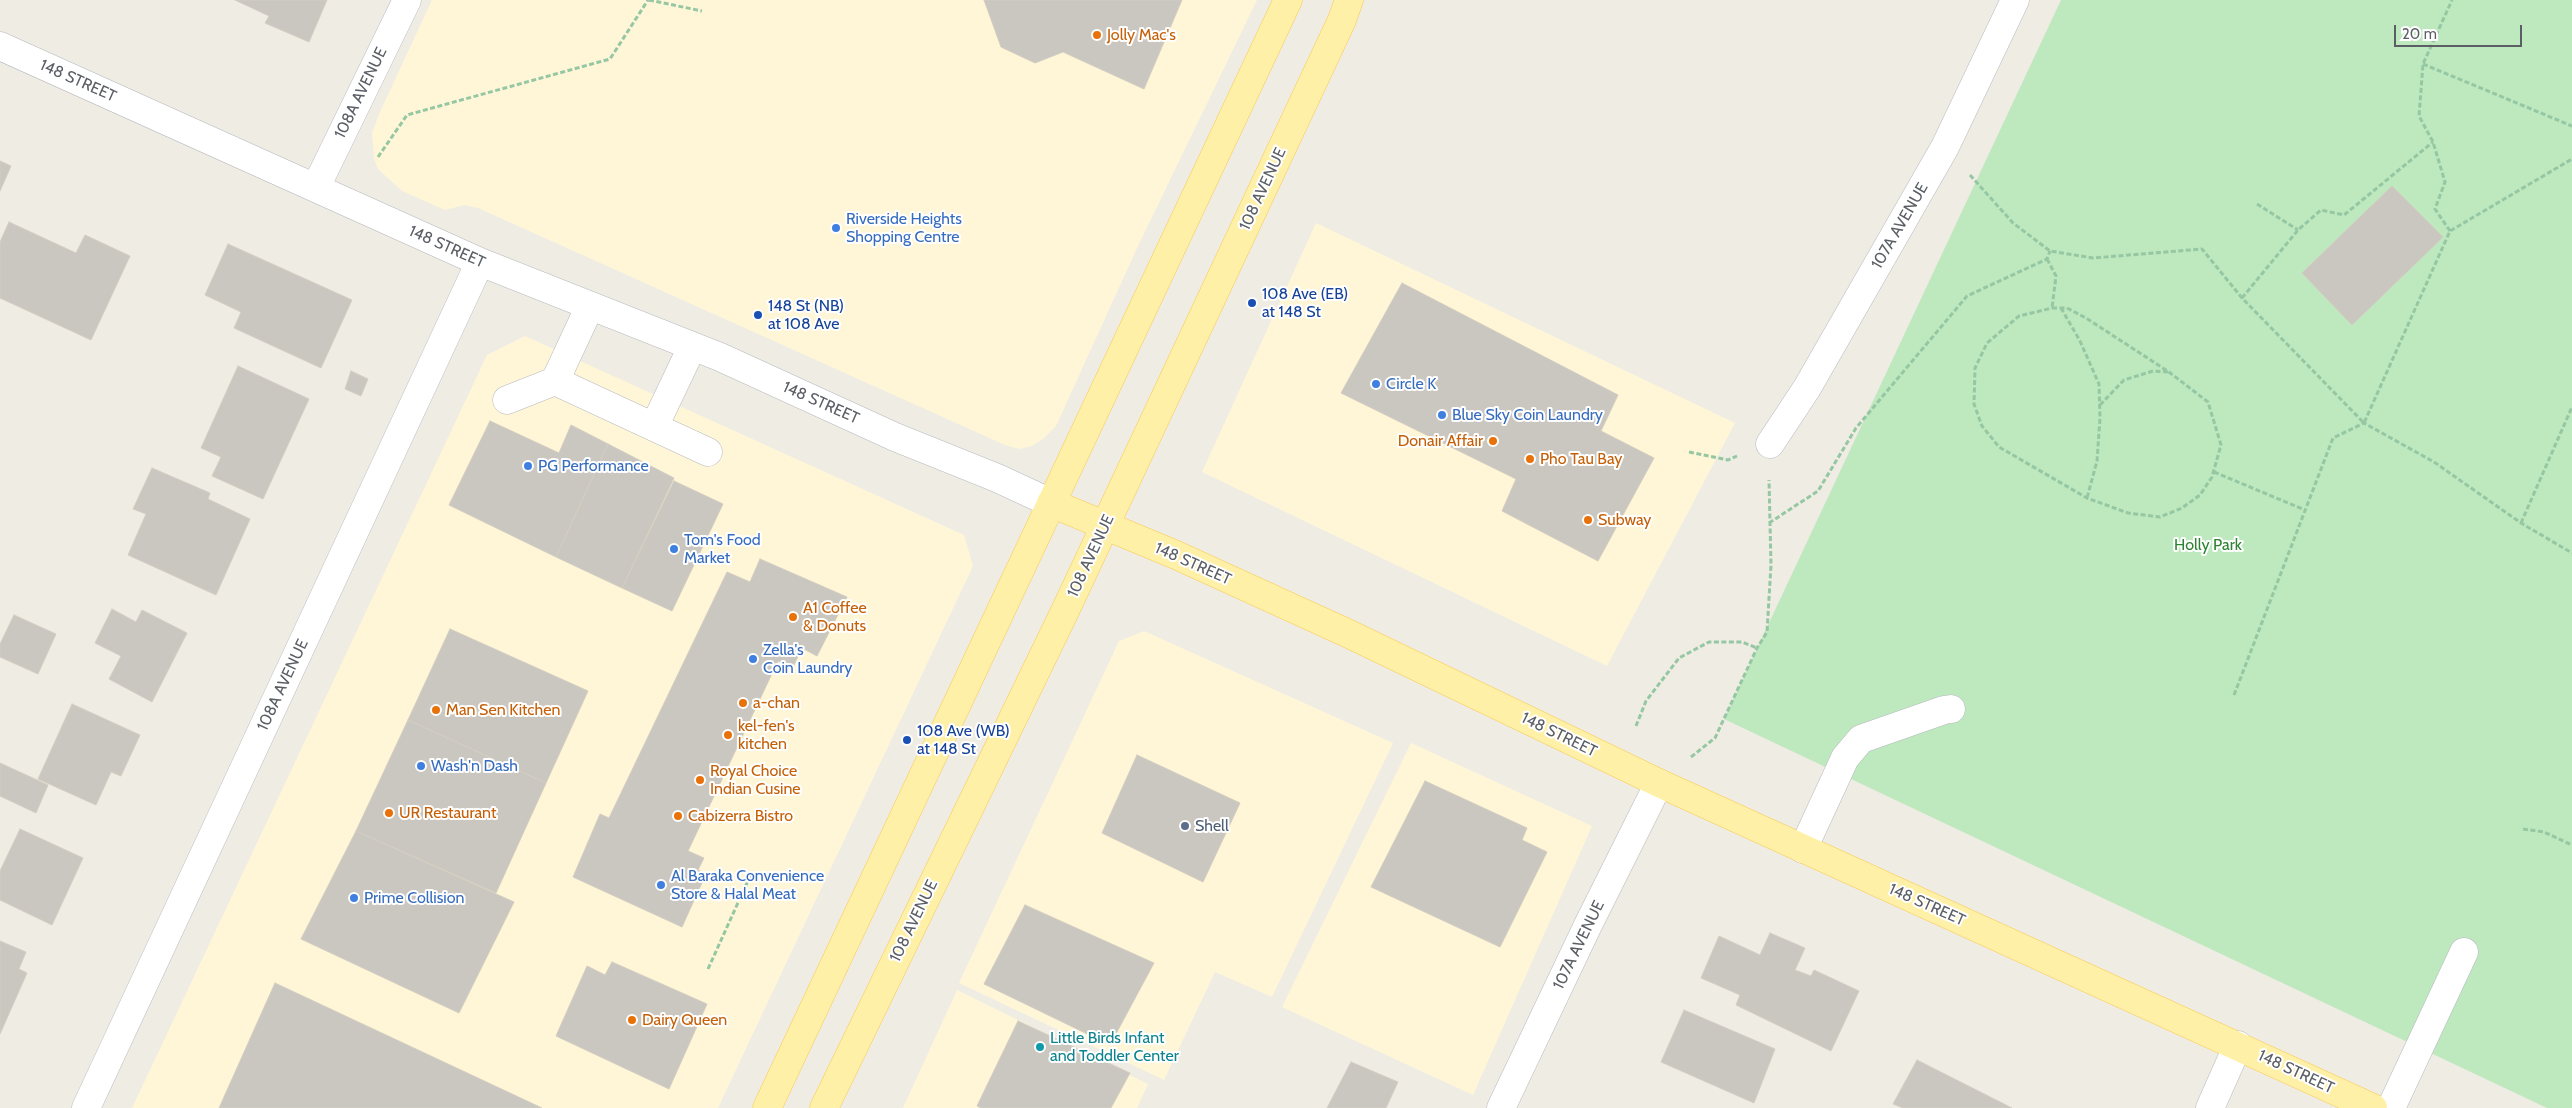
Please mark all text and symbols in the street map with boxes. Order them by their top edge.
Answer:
scale bar [2397,15,2524,47]
place label: Jolly Mac's [1107,25,1176,45]
text: 20 m [2402,25,2437,43]
marker: Jolly Mac's [1091,29,1103,41]
street label: 108A AVENUE [331,44,391,142]
street label: 148 STREET [37,56,119,106]
street label: 108 AVENUE [1235,145,1291,233]
street label: 107A AVENUE [1868,179,1932,273]
place label: Riverside Heights Shopping Centre [846,209,962,247]
street label: 148 STREET [406,222,488,272]
marker: Riverside Heights Shopping Centre [830,222,842,234]
place label: 108 Ave (EB) at 148 St [1262,284,1348,322]
place label: 148 St (NB) at 108 Ave [768,296,844,334]
marker: 108 Ave (EB) at 148 St [1246,297,1258,309]
marker: 148 St (NB) at 108 Ave [752,309,764,321]
place label: Circle K [1386,374,1436,394]
street label: 148 STREET [780,378,862,428]
marker: Circle K [1370,378,1382,390]
place label: Blue Sky Coin Laundry [1452,405,1603,425]
marker: Blue Sky Coin Laundry [1436,409,1448,421]
place label: Donair Affair [1398,431,1483,451]
marker: Donair Affair [1487,435,1499,447]
place label: Pho Tau Bay [1540,449,1622,469]
marker: Pho Tau Bay [1524,453,1536,465]
place label: PG Performance [538,456,649,476]
marker: PG Performance [522,460,534,472]
place label: Subway [1598,510,1651,530]
street label: 108 AVENUE [1063,512,1119,600]
marker: Subway [1582,514,1594,526]
place label: Tom's Food Market [684,530,761,568]
park label: Holly Park [2174,535,2242,555]
street label: 148 STREET [1152,539,1234,589]
marker: Tom's Food Market [668,543,680,555]
place label: A1 Coffee & Donuts [803,598,867,636]
marker: A1 Coffee & Donuts [787,611,799,623]
street label: 108A AVENUE [253,636,313,734]
place label: Zella's Coin Laundry [763,640,852,678]
marker: Zella's Coin Laundry [747,653,759,665]
place label: a-chan [753,693,800,713]
marker: a-chan [737,697,749,709]
place label: Man Sen Kitchen [446,700,560,720]
marker: Man Sen Kitchen [430,704,442,716]
street label: 148 STREET [1518,709,1600,761]
place label: kel-fen's kitchen [738,716,795,754]
place label: 108 Ave (WB) at 148 St [917,721,1010,759]
marker: kel-fen's kitchen [722,729,734,741]
marker: 108 Ave (WB) at 148 St [901,734,913,746]
place label: Wash'n Dash [431,756,518,776]
marker: Wash'n Dash [415,760,427,772]
place label: Royal Choice Indian Cusine [710,761,801,799]
marker: Royal Choice Indian Cusine [694,774,706,786]
place label: UR Restaurant [399,803,496,823]
place label: Cabizerra Bistro [688,806,793,826]
marker: UR Restaurant [383,807,395,819]
marker: Cabizerra Bistro [672,810,684,822]
place label: Shell [1195,816,1229,836]
marker: Shell [1179,820,1191,832]
place label: Al Baraka Convenience Store & Halal Meat [671,866,824,904]
street label: 108 AVENUE [886,877,942,965]
marker: Al Baraka Convenience Store & Halal Meat [655,879,667,891]
street label: 148 STREET [1886,880,1968,930]
place label: Prime Collision [364,888,464,908]
marker: Prime Collision [348,892,360,904]
street label: 107A AVENUE [1549,897,1609,993]
place label: Dairy Queen [642,1010,727,1030]
marker: Dairy Queen [626,1014,638,1026]
place label: Little Birds Infant and Toddler Center [1050,1028,1179,1066]
marker: Little Birds Infant and Toddler Center [1034,1041,1046,1053]
street label: 148 STREET [2255,1046,2337,1098]

